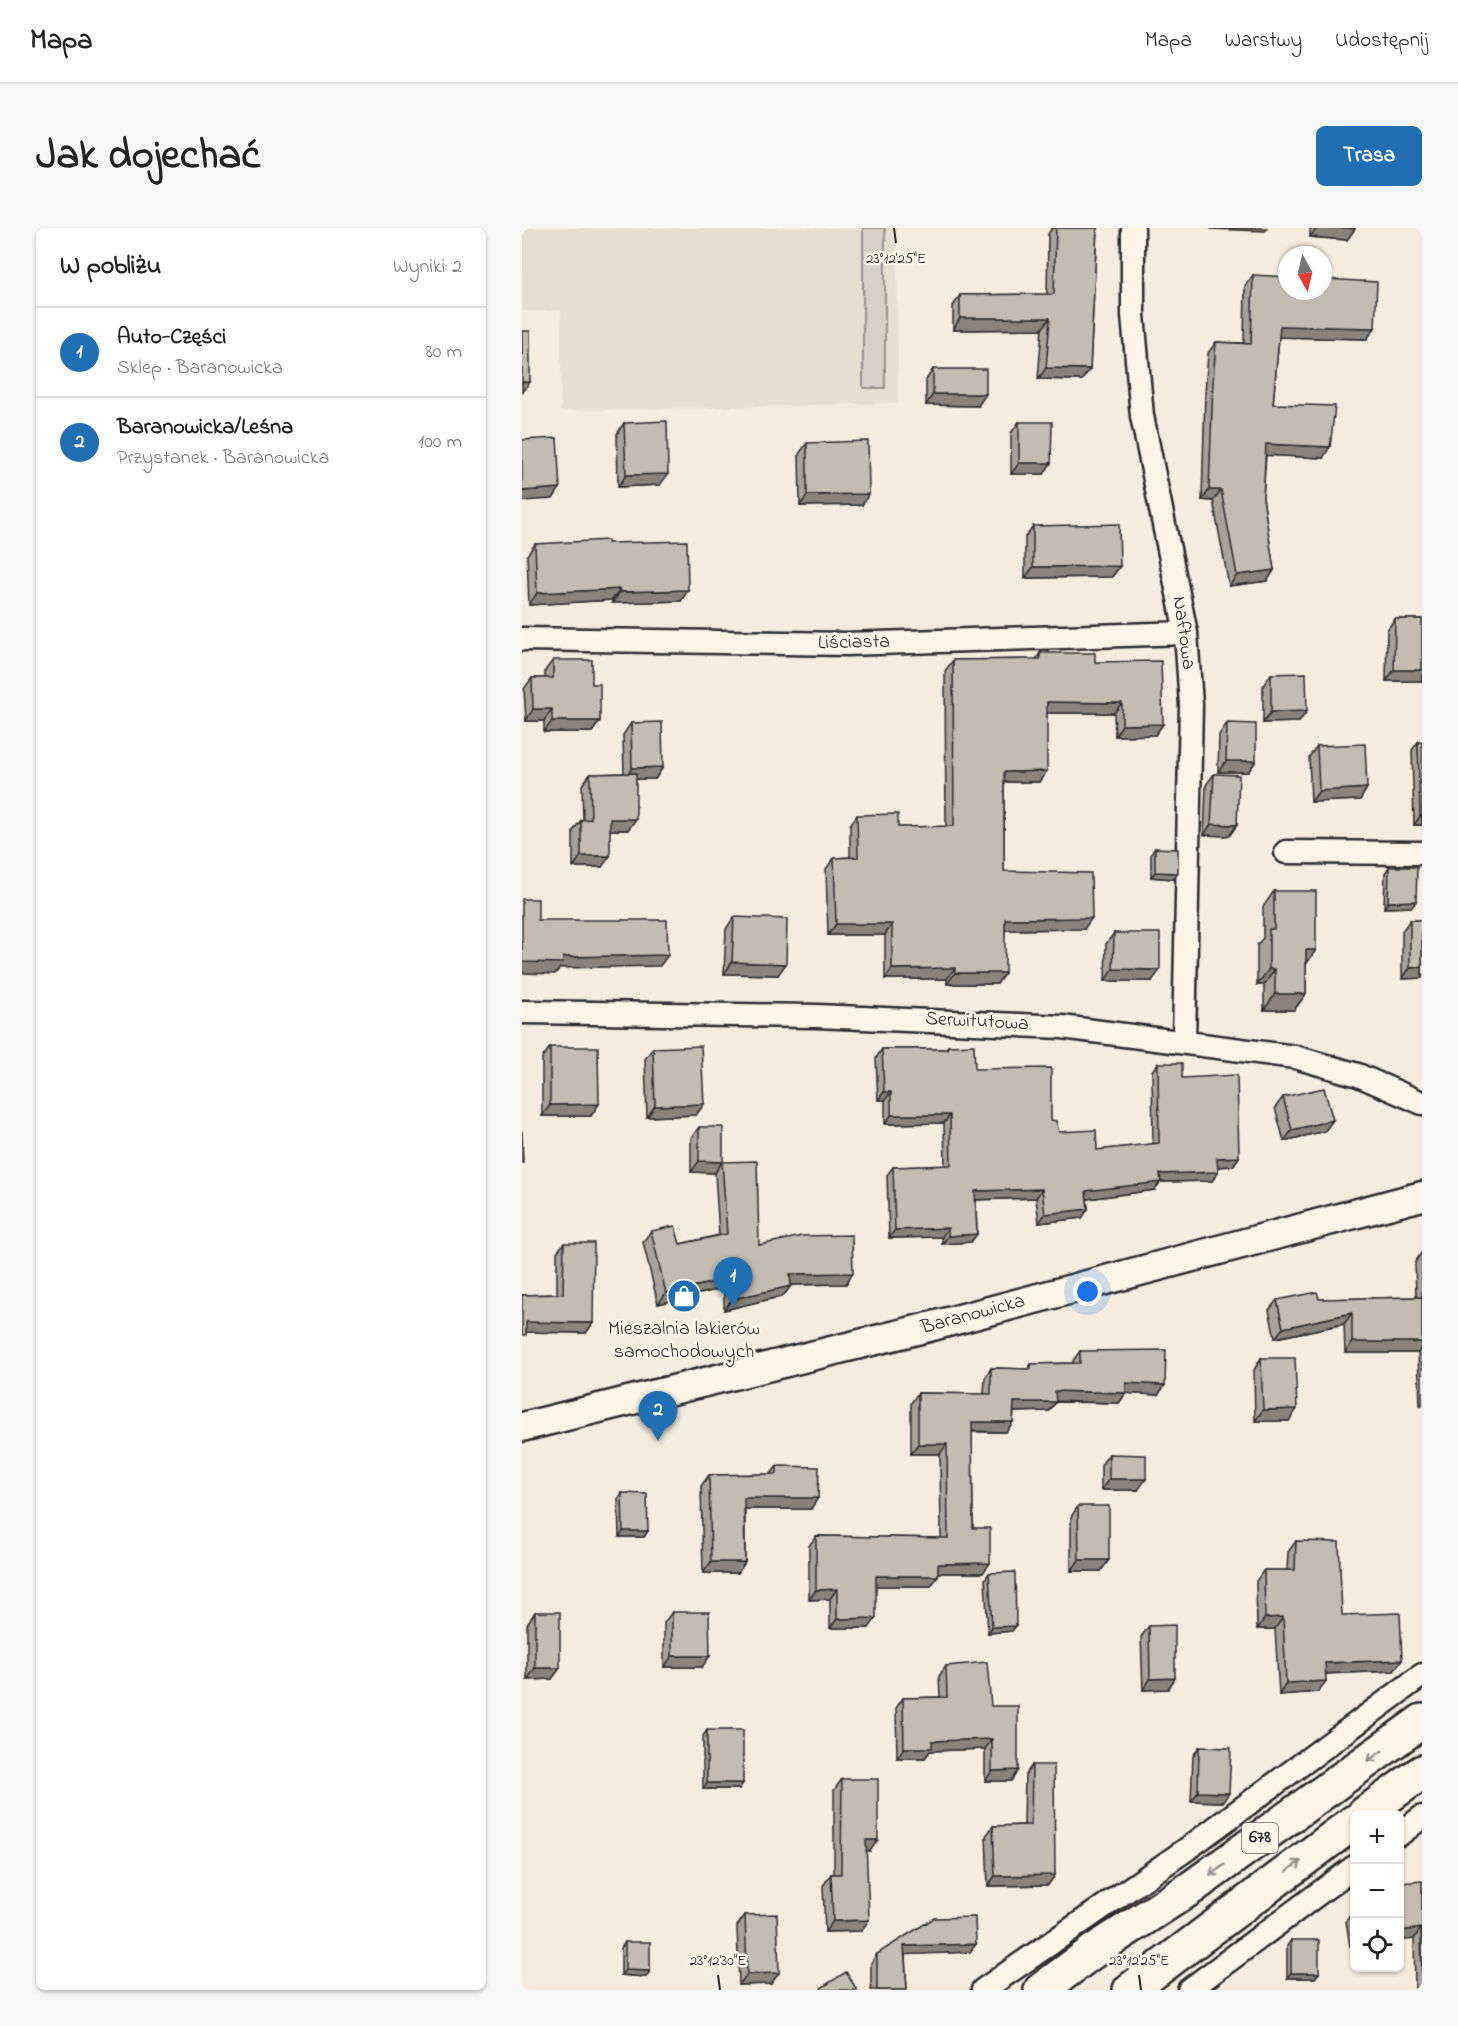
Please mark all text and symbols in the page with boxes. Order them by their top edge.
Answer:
text: Mapa [30,21,92,62]
text: Mapa [1145,26,1192,56]
text: Warstwy [1225,26,1302,56]
text: Udostępnij [1335,26,1428,56]
text: Jak dojechać [36,126,260,187]
button: Trasa [1316,126,1422,186]
north arrow [1278,246,1332,300]
text: W pobliżu [60,248,161,286]
text: 23°12'25"E [866,248,926,270]
text: Wyniki: 2 [393,253,462,282]
text: Auto-Części [117,322,226,354]
text: 1 [76,338,83,367]
text: 80 m [425,338,462,367]
text: Sklep · Baranowicka [117,354,283,383]
text: Baranowicka/Leśna [117,412,293,444]
text: 2 [75,428,84,457]
text: 100 m [418,428,462,457]
text: Przystanek · Baranowicka [117,444,329,473]
street label: Naftowa [1164,594,1202,672]
street label: Liściasta [818,628,890,658]
street label: Serwitutowa [924,1005,1030,1039]
pin: 1 [714,1258,752,1307]
your location [1073,1277,1102,1306]
shop icon: Mieszalnia lakierów samochodowych [666,1278,702,1314]
street label: Baranowicka [917,1287,1028,1343]
place label: Mieszalnia lakierów samochodowych [608,1315,760,1367]
pin: 2 [638,1392,678,1441]
one-way arrow [1367,1749,1383,1762]
map controls [1350,1810,1404,1972]
button: + [1350,1810,1404,1864]
road number: 678 [1242,1823,1278,1853]
one-way arrow [1285,1860,1301,1873]
one-way arrow [1209,1864,1225,1876]
button: − [1350,1864,1404,1918]
button: locate [1350,1918,1404,1972]
text: 23°12'30"E [690,1950,746,1972]
text: 23°12'25"E [1109,1950,1169,1972]

